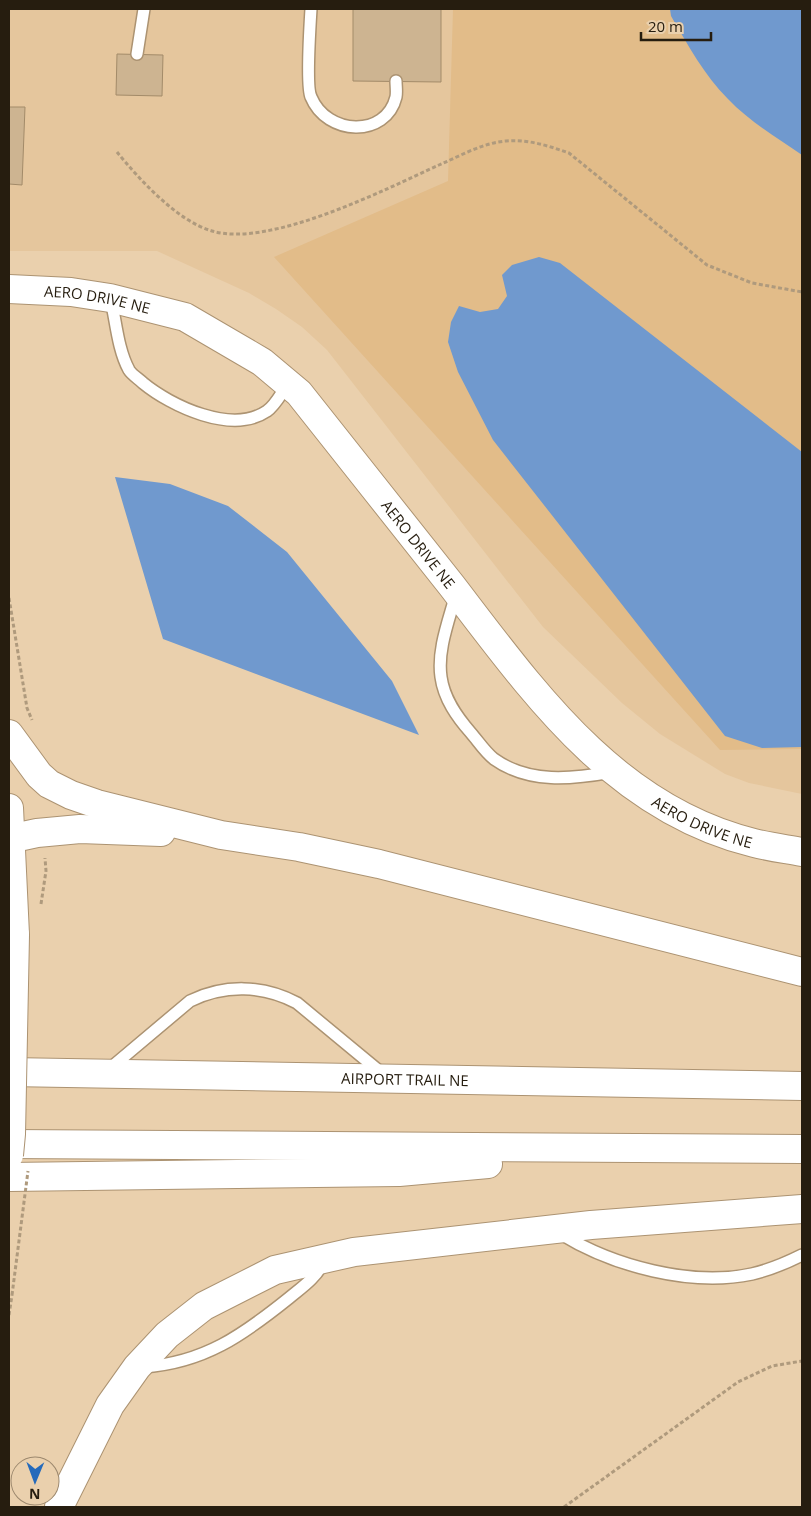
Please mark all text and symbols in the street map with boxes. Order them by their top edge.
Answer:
scale bar [641,10,711,42]
text: 20 m [648,16,683,36]
street label: AERO DRIVE NE [44,281,153,318]
street label: AERO DRIVE NE [377,496,460,592]
street label: AERO DRIVE NE [648,791,755,852]
street label: AIRPORT TRAIL NE [341,1068,469,1090]
north arrow [10,1456,60,1506]
text: N [29,1485,41,1504]

